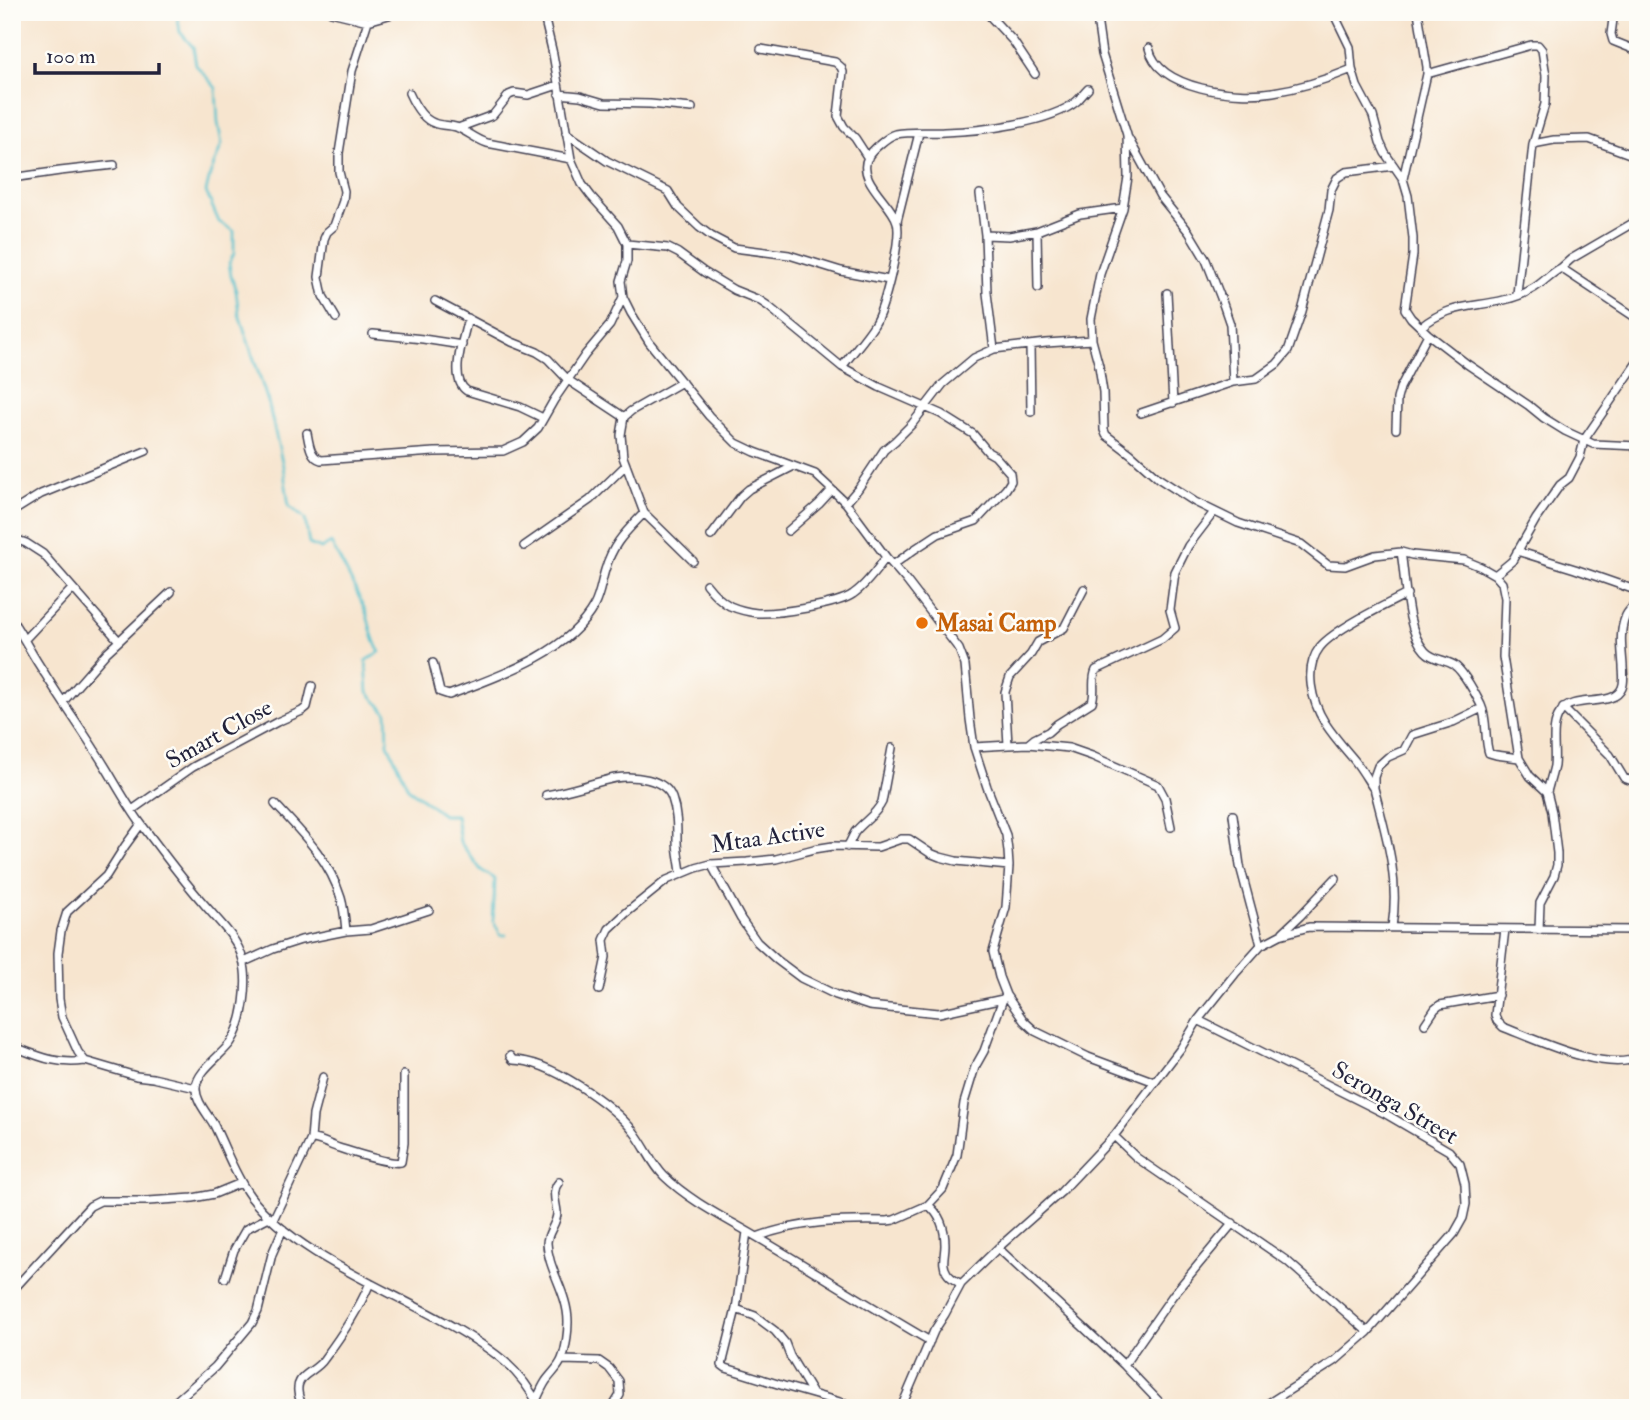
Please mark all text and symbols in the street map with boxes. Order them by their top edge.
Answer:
scale bar [35,32,159,76]
text: 100 m [46,43,96,70]
place label: Masai Camp [935,608,1057,639]
marker: Masai Camp [914,615,930,631]
street label: Smart Close [160,692,278,776]
street label: Mtaa Active [709,814,827,860]
street label: Seronga Street [1326,1054,1464,1152]

